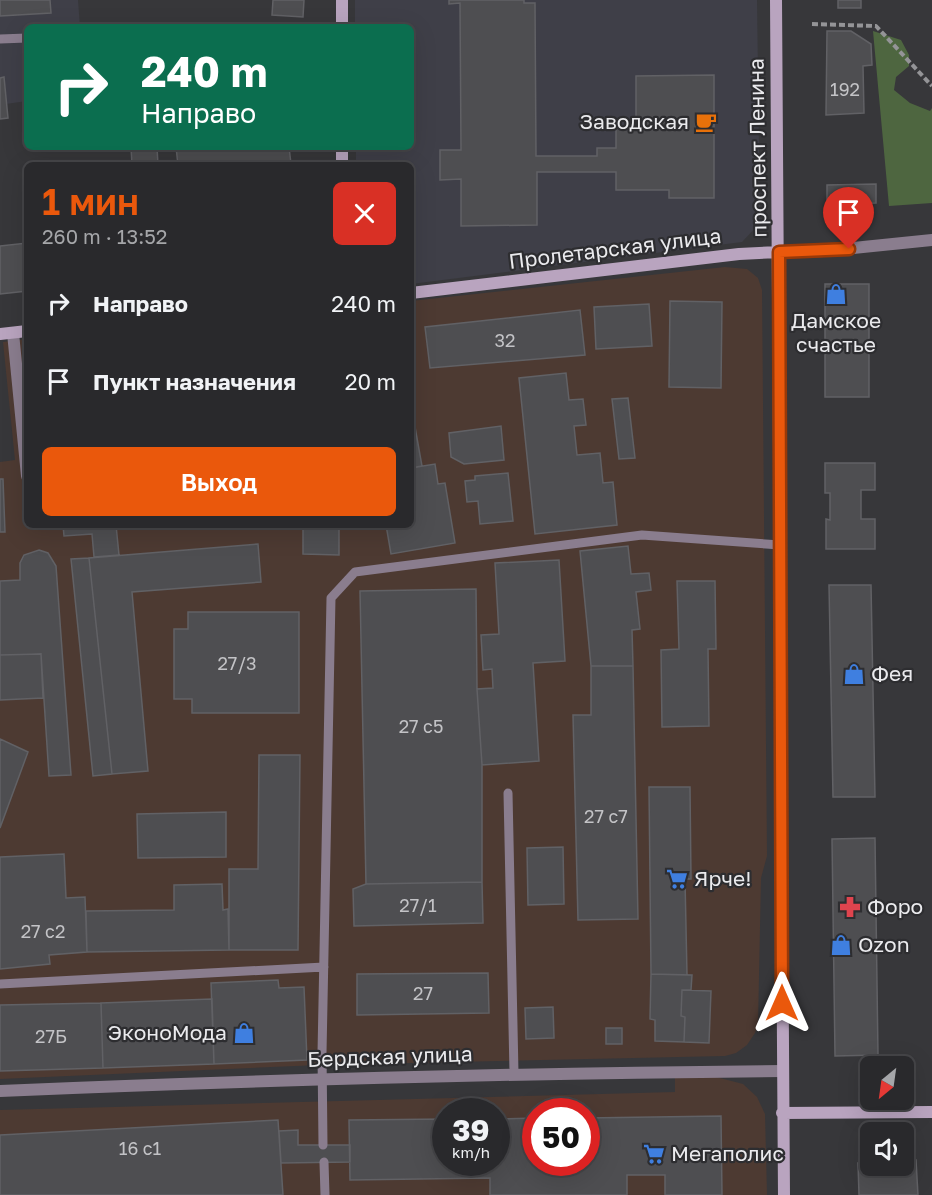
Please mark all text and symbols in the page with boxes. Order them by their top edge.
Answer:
text: 240 m [141,46,267,96]
icon: right [42,48,120,126]
street label: проспект Ленина [742,58,772,238]
house number: 192 [830,78,860,100]
text: Направо [141,97,256,129]
place label: Заводская [580,108,689,134]
cafe icon: Заводская [694,110,718,134]
text: 1 мин [42,180,139,223]
button: close [333,182,396,245]
pin [823,187,874,249]
icon: arrive [832,196,865,229]
street label: Пролетарская улица [507,222,723,274]
text: 260 m · 13:52 [42,224,167,248]
shop icon: Дамское счастье [824,282,848,306]
icon: right [42,287,75,320]
text: Направо [93,290,188,317]
text: 240 m [331,290,396,317]
place label: Дамское счастье [791,307,881,357]
house number: 32 [495,329,515,351]
icon: arrive [42,365,75,398]
text: Пункт назначения [93,368,296,395]
text: 20 m [345,368,396,395]
button: Выход [42,447,396,516]
house number: 27/3 [217,652,257,674]
place label: Фея [871,660,913,686]
shop icon: Фея [842,662,866,686]
house number: 27 с5 [399,715,443,737]
house number: 27 с7 [584,805,628,827]
place label: Ярче! [694,865,751,891]
supermarket icon: Ярче! [665,867,689,891]
place label: Форо [867,893,923,919]
house number: 27/1 [399,894,437,916]
pharmacy icon: Форо [838,895,862,919]
house number: 27 с2 [21,920,65,942]
place label: Ozon [858,931,910,957]
shop icon: Ozon [829,933,853,957]
position arrow [750,971,814,1035]
house number: 27 [413,982,433,1004]
place label: ЭконоМода [108,1019,227,1045]
shop icon: ЭконоМода [232,1021,256,1045]
house number: 27Б [35,1025,67,1047]
street label: Бердская улица [307,1040,473,1072]
north arrow [860,1056,914,1110]
map controls [860,1056,914,1176]
speed limit sign: 50 [522,1098,600,1176]
text: 39 [452,1112,490,1148]
button: sound [860,1122,914,1176]
house number: 16 с1 [119,1137,162,1159]
place label: Мегаполис [671,1140,784,1166]
supermarket icon: Мегаполис [642,1142,666,1166]
text: km/h [452,1143,490,1161]

